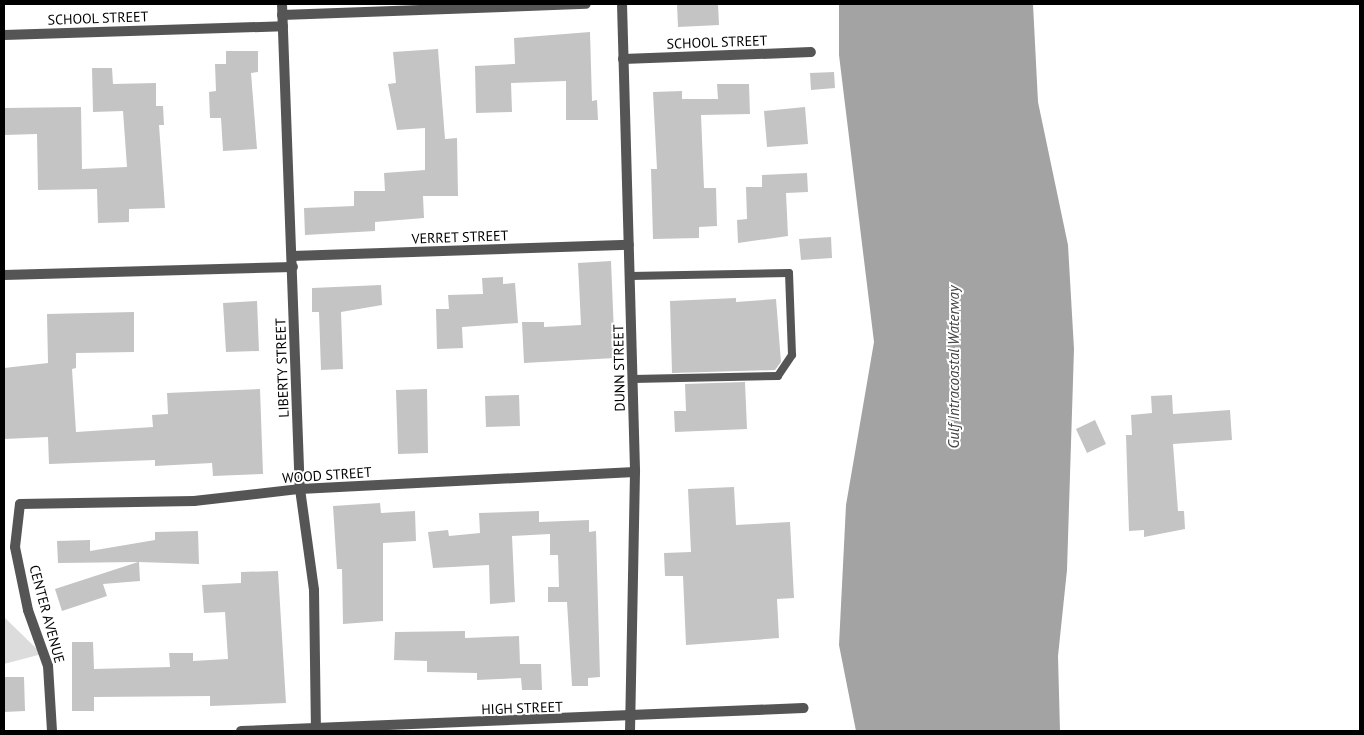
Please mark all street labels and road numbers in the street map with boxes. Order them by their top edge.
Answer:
street label: SCHOOL STREET [47,8,149,28]
street label: SCHOOL STREET [666,32,768,52]
street label: VERRET STREET [411,227,509,247]
street label: LIBERTY STREET [272,318,292,418]
street label: DUNN STREET [610,324,628,412]
street label: WOOD STREET [282,463,372,487]
street label: CENTER AVENUE [26,563,68,665]
street label: HIGH STREET [481,698,563,718]

